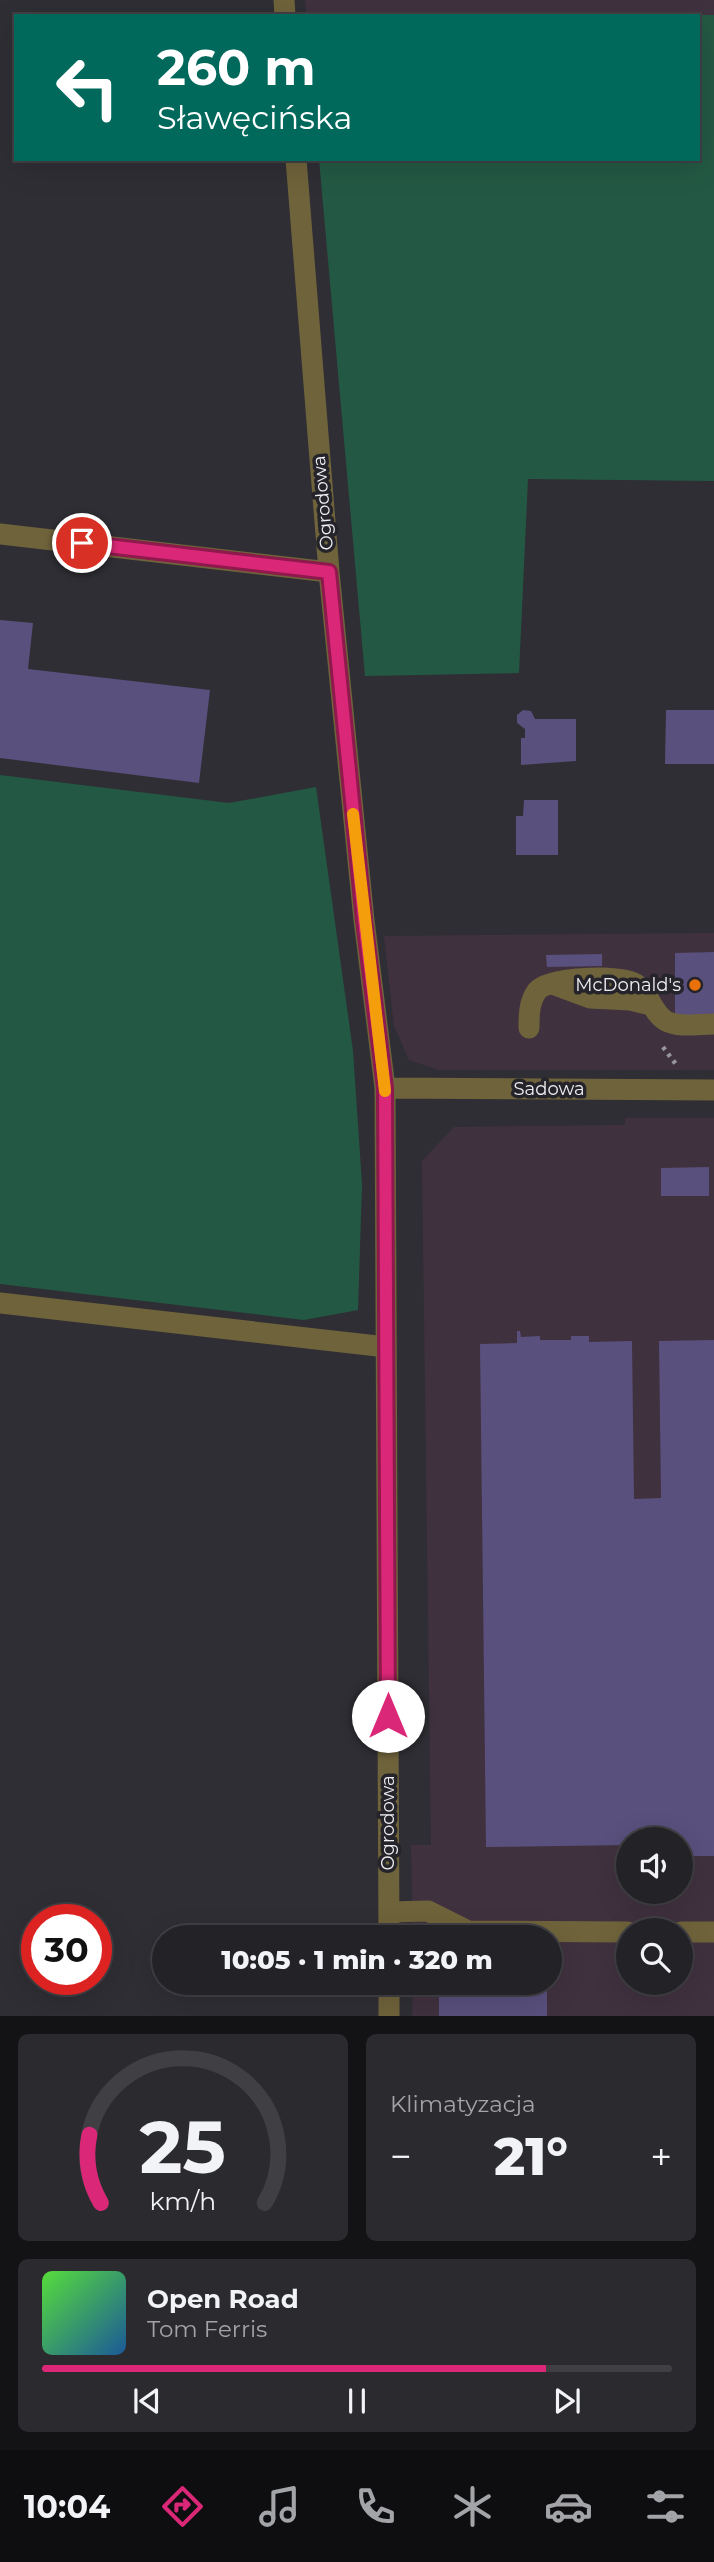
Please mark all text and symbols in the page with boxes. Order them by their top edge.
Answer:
text: 260 m [157,38,316,97]
icon: left [42,42,133,133]
text: Sławęcińska [157,98,352,137]
street label: Ogrodowa [308,455,338,551]
pin [52,513,112,573]
icon: arrive [63,524,101,562]
place label: McDonald's [575,974,681,996]
marker: McDonald's [687,977,703,993]
street label: Sadowa [514,1078,585,1100]
position arrow [351,1679,425,1753]
street label: Ogrodowa [377,1775,399,1871]
map controls [616,1827,693,1995]
button: sound [616,1827,693,1904]
speed limit sign: 30 [21,1904,112,1995]
button: search [616,1918,693,1995]
text: 10:05 · 1 min · 320 m [221,1944,493,1976]
text: Klimatyzacja [390,2090,536,2118]
text: 25 [140,2104,226,2192]
text: 21° [494,2125,568,2188]
text: − [390,2133,412,2180]
text: + [650,2133,672,2180]
text: km/h [150,2186,216,2216]
text: Open Road [147,2283,299,2315]
text: Tom Ferris [147,2315,267,2343]
icon: previous [128,2382,166,2420]
icon: pause [338,2382,376,2420]
icon: next [548,2382,586,2420]
icon: directions [158,2482,207,2531]
icon: music [255,2482,304,2531]
icon: phone [351,2482,400,2531]
icon: climate [448,2482,497,2531]
icon: car [544,2482,593,2531]
icon: filters [641,2482,690,2531]
text: 10:04 [24,2487,110,2526]

